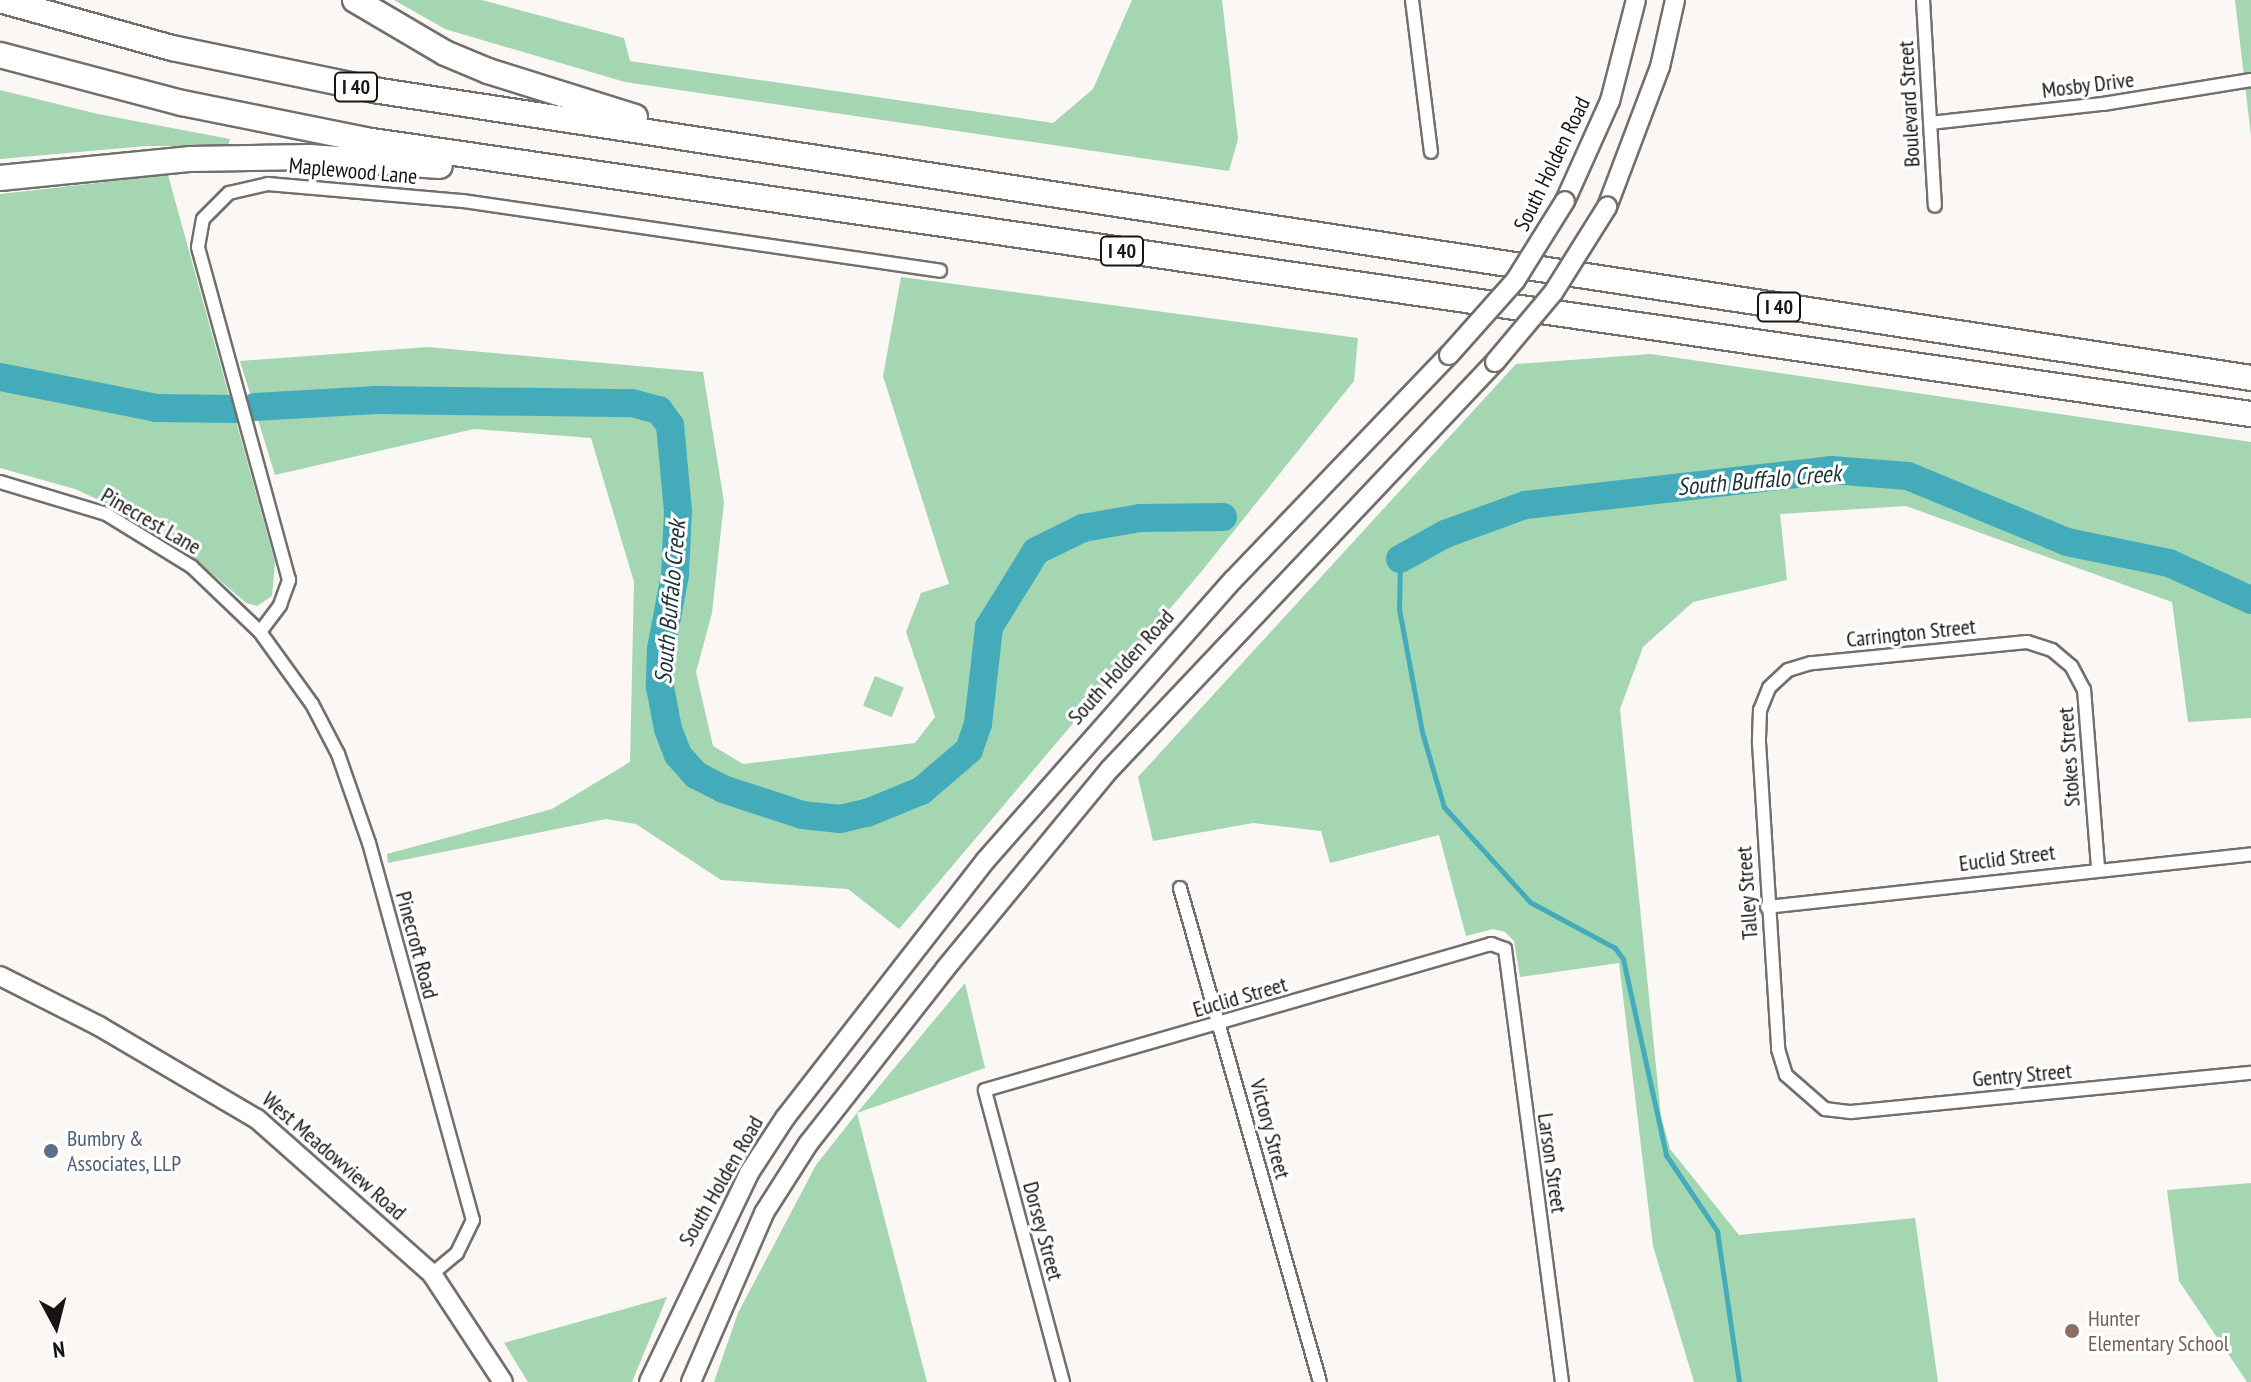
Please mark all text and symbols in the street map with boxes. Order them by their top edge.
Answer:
street label: Boulevard Street [1893,40,1925,168]
street label: Mosby Drive [2040,66,2136,104]
road number: I 40 [334,71,378,103]
street label: South Holden Road [1508,93,1596,235]
street label: Maplewood Lane [288,152,418,190]
road number: I 40 [1100,235,1144,267]
road number: I 40 [1757,291,1801,323]
water label: South Buffalo Creek [1676,458,1842,502]
street label: Pinecrest Lane [96,482,206,560]
water label: South Buffalo Creek [648,519,692,685]
street label: South Holden Road [1062,604,1180,730]
street label: Carrington Street [1845,613,1977,653]
street label: Stokes Street [2052,706,2086,808]
street label: Euclid Street [1958,839,2056,877]
street label: Talley Street [1731,845,1763,941]
street label: Pinecroft Road [390,888,444,1002]
street label: Euclid Street [1190,971,1290,1023]
street label: Gentry Street [1971,1057,2073,1093]
street label: Victory Street [1244,1076,1296,1182]
street label: West Meadowview Road [256,1086,412,1226]
street label: South Holden Road [673,1111,769,1251]
street label: Larson Street [1532,1111,1572,1215]
place label: Bumbry & Associates, LLP [67,1125,183,1176]
marker: Bumbry & Associates, LLP [42,1142,60,1160]
street label: Dorsey Street [1017,1178,1069,1284]
north arrow [16,1286,96,1366]
place label: Hunter Elementary School [2088,1305,2230,1356]
marker: Hunter Elementary School [2063,1322,2081,1340]
text: N [51,1335,67,1364]

